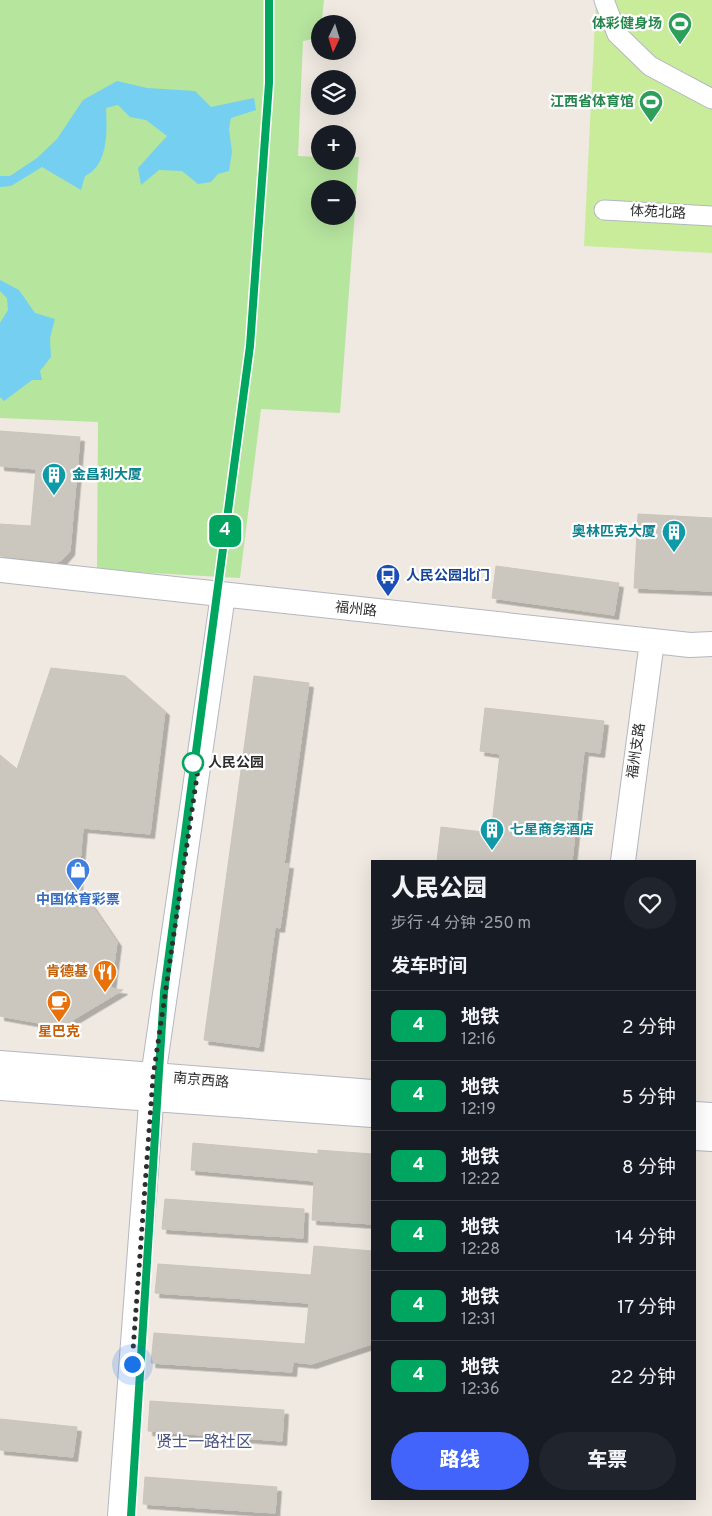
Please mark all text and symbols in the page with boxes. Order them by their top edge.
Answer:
sports icon: 体彩健身场 [667,11,693,45]
north arrow [311,15,356,60]
map controls [311,15,356,225]
place label: 体彩健身场 [592,16,662,33]
button: layers [311,70,356,115]
sports icon: 江西省体育馆 [638,89,664,123]
place label: 江西省体育馆 [550,94,634,111]
button: + [311,125,356,170]
button: − [311,180,356,225]
street label: 体苑北路 [630,202,686,223]
building icon: 金昌利大厦 [41,462,67,496]
place label: 金昌利大厦 [72,467,142,484]
line badge: 4 [209,515,241,547]
text: 4 [219,519,231,542]
building icon: 奥林匹克大厦 [661,519,687,553]
place label: 奥林匹克大厦 [572,523,656,541]
bus stop icon: 人民公园北门 [375,563,401,597]
place label: 人民公园北门 [406,568,490,585]
street label: 福州路 [334,598,378,621]
street label: 福州支路 [624,722,649,780]
marker: 人民公园 [182,752,204,774]
place label: 人民公园 [208,755,264,772]
building icon: 七星商务酒店 [479,817,505,851]
place label: 七星商务酒店 [510,821,594,839]
shop icon: 中国体育彩票 [65,857,91,891]
text: 人民公园 [391,875,487,905]
button: heart [624,877,676,929]
place label: 中国体育彩票 [36,892,120,909]
text: 步行 · 4 分钟 · 250 m [391,914,531,934]
text: 发车时间 [391,955,467,979]
restaurant icon: 肯德基 [92,959,118,993]
place label: 肯德基 [46,963,88,981]
cafe icon: 星巴克 [46,989,72,1023]
text: 地铁 [461,1006,499,1030]
text: 4 [413,1014,424,1037]
text: 2 分钟 [622,1016,676,1040]
place label: 星巴克 [38,1024,80,1041]
text: 12:16 [461,1030,496,1050]
street label: 南京西路 [172,1070,230,1092]
text: 地铁 [461,1076,499,1100]
text: 4 [413,1084,424,1107]
text: 5 分钟 [622,1086,676,1110]
text: 12:19 [461,1100,496,1120]
text: 地铁 [461,1146,499,1170]
text: 4 [413,1154,424,1177]
text: 8 分钟 [622,1156,676,1180]
text: 12:22 [461,1170,500,1190]
text: 地铁 [461,1216,499,1240]
text: 4 [413,1224,424,1247]
text: 14 分钟 [615,1226,676,1250]
text: 12:28 [461,1240,500,1260]
text: 地铁 [461,1286,499,1310]
text: 4 [413,1294,424,1317]
text: 17 分钟 [617,1296,676,1320]
text: 12:31 [461,1310,496,1330]
your location [120,1352,145,1377]
text: 地铁 [461,1356,499,1380]
text: 4 [413,1364,424,1387]
text: 22 分钟 [610,1366,676,1390]
text: 12:36 [461,1380,500,1400]
button: 路线 [391,1432,529,1490]
button: 车票 [539,1432,676,1490]
district label: 贤士一路社区 [156,1433,252,1453]

